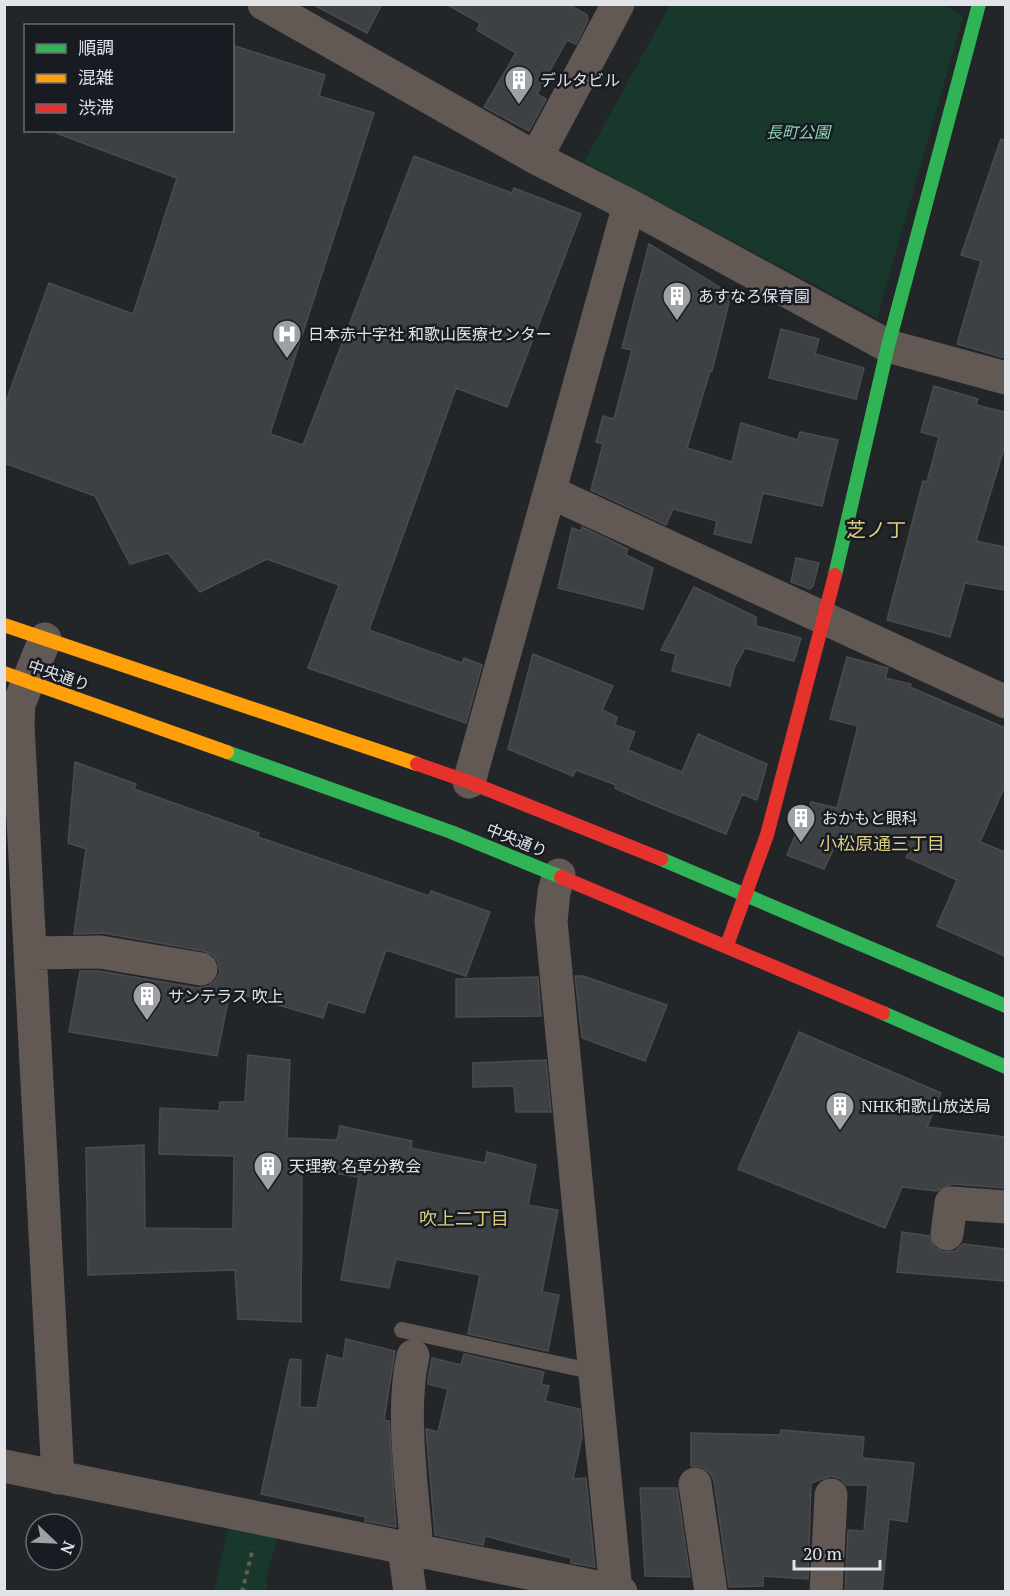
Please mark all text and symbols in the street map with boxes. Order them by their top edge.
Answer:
legend [24,24,234,132]
text: 順調 [78,35,114,59]
building icon: デルタビル [503,64,535,106]
text: 混雑 [78,65,114,89]
place label: デルタビル [540,69,620,91]
text: 渋滞 [78,95,114,119]
park label: 長町公園 [766,121,832,143]
building icon: あすなろ保育園 [661,280,693,322]
place label: あすなろ保育園 [698,285,810,307]
hospital icon: 日本赤十字社 和歌山医療センター [271,318,303,360]
place label: 日本赤十字社 和歌山医療センター [308,323,552,345]
district label: 芝ノ丁 [846,516,906,543]
street label: 中央通り [25,654,93,696]
building icon: おかもと眼科 [785,802,817,844]
place label: おかもと眼科 [822,807,918,829]
street label: 中央通り [483,818,551,862]
district label: 小松原通三丁目 [819,831,945,855]
building icon: サンテラス 吹上 [131,980,163,1022]
place label: サンテラス 吹上 [168,985,284,1007]
building icon: NHK和歌山放送局 [824,1090,856,1132]
place label: NHK和歌山放送局 [861,1095,991,1117]
building icon: 天理教 名草分教会 [252,1150,284,1192]
place label: 天理教 名草分教会 [289,1155,421,1177]
district label: 吹上二丁目 [419,1206,509,1230]
north arrow [24,1512,84,1572]
scale bar [794,1533,880,1571]
text: N [55,1538,80,1558]
text: 20 m [803,1541,843,1565]

